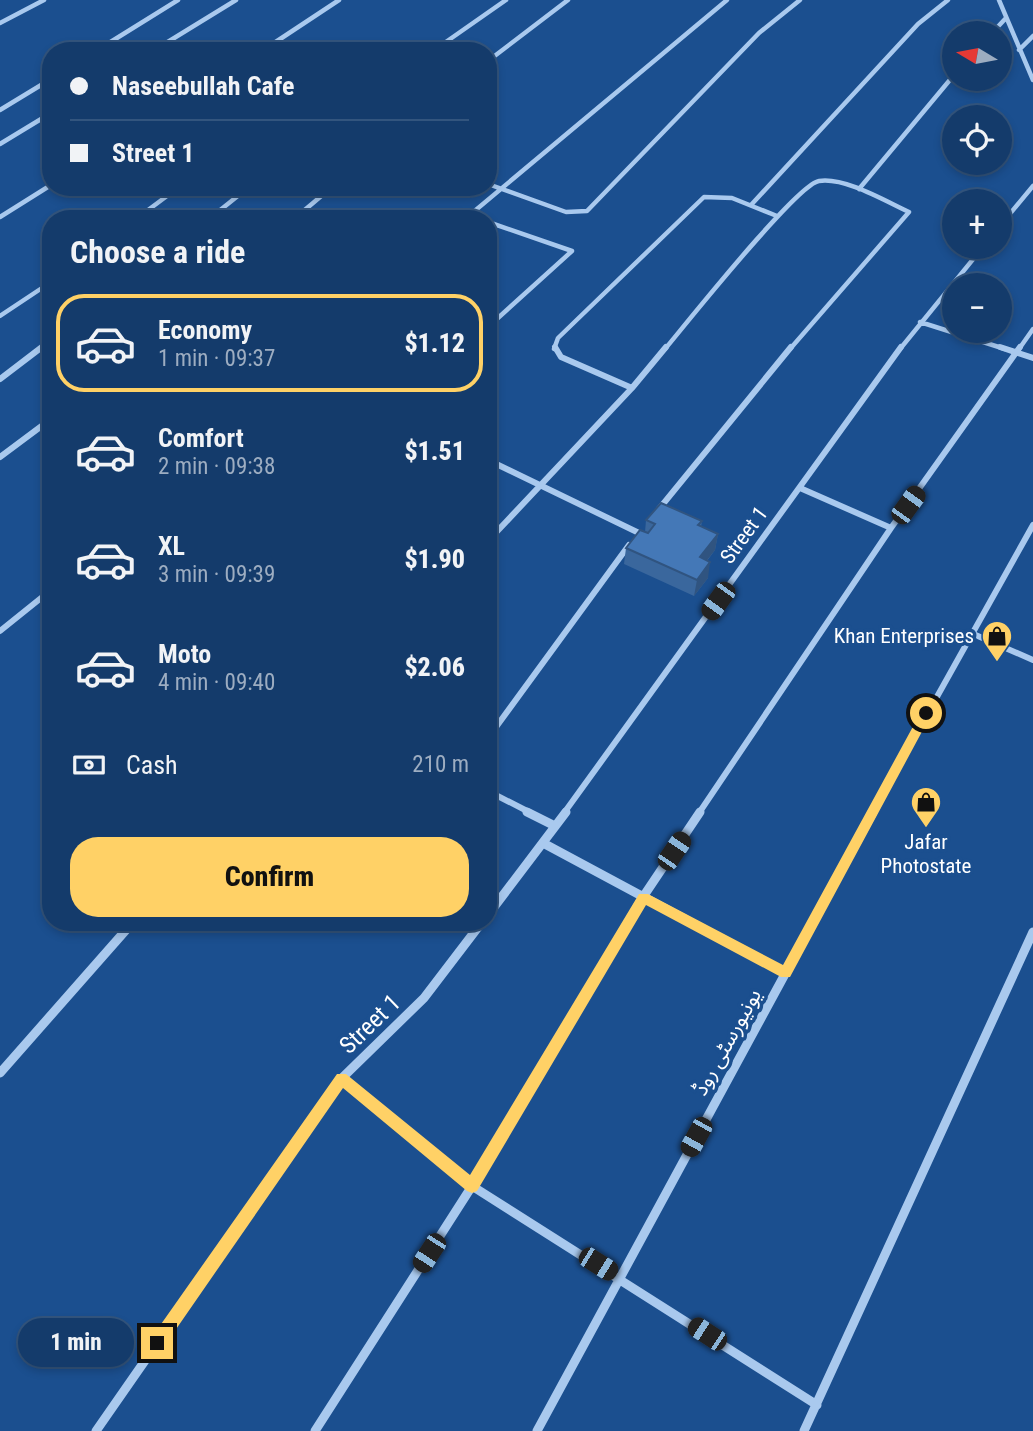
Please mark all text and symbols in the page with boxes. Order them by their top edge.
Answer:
north arrow [942,21,1012,91]
map controls [942,21,1012,343]
text: Naseebullah Cafe [112,71,294,101]
button: locate [942,105,1012,175]
text: Street 1 [112,138,194,168]
button: + [942,189,1012,259]
text: Choose a ride [70,233,245,271]
button: − [942,273,1012,343]
icon: car [74,312,137,375]
text: Economy [158,315,252,345]
text: $1.12 [404,328,465,358]
text: 1 min · 09:37 [158,345,275,372]
icon: car [74,420,137,483]
text: Comfort [158,423,244,453]
text: $1.51 [404,436,465,466]
text: 2 min · 09:38 [158,453,275,480]
car [888,482,929,528]
street label: Street 1 [715,502,773,568]
icon: car [74,528,137,591]
text: XL [158,531,185,561]
text: $1.90 [404,544,465,574]
text: 3 min · 09:39 [158,561,275,588]
car [698,578,739,624]
shop icon: Khan Enterprises [980,619,1014,663]
place label: Khan Enterprises [834,624,974,648]
icon: car [74,636,137,699]
text: Moto [158,639,211,669]
text: $2.06 [404,652,465,682]
text: 4 min · 09:40 [158,669,275,696]
route start [910,697,942,729]
icon: cash [70,746,108,784]
text: Cash [126,750,178,780]
text: 210 m [412,751,469,778]
shop icon: Jafar Photostate [909,785,943,829]
car [654,828,695,874]
place label: Jafar Photostate [881,830,972,878]
button: Confirm [70,837,469,917]
street label: یونیورسٹی روڈ [688,984,766,1100]
street label: Street 1 [334,988,406,1060]
car [677,1114,716,1160]
car [409,1230,450,1276]
car [575,1244,622,1284]
car [684,1314,731,1354]
callout: 1 min [17,1318,132,1368]
route end [141,1327,173,1359]
text: 1 min [50,1329,102,1356]

